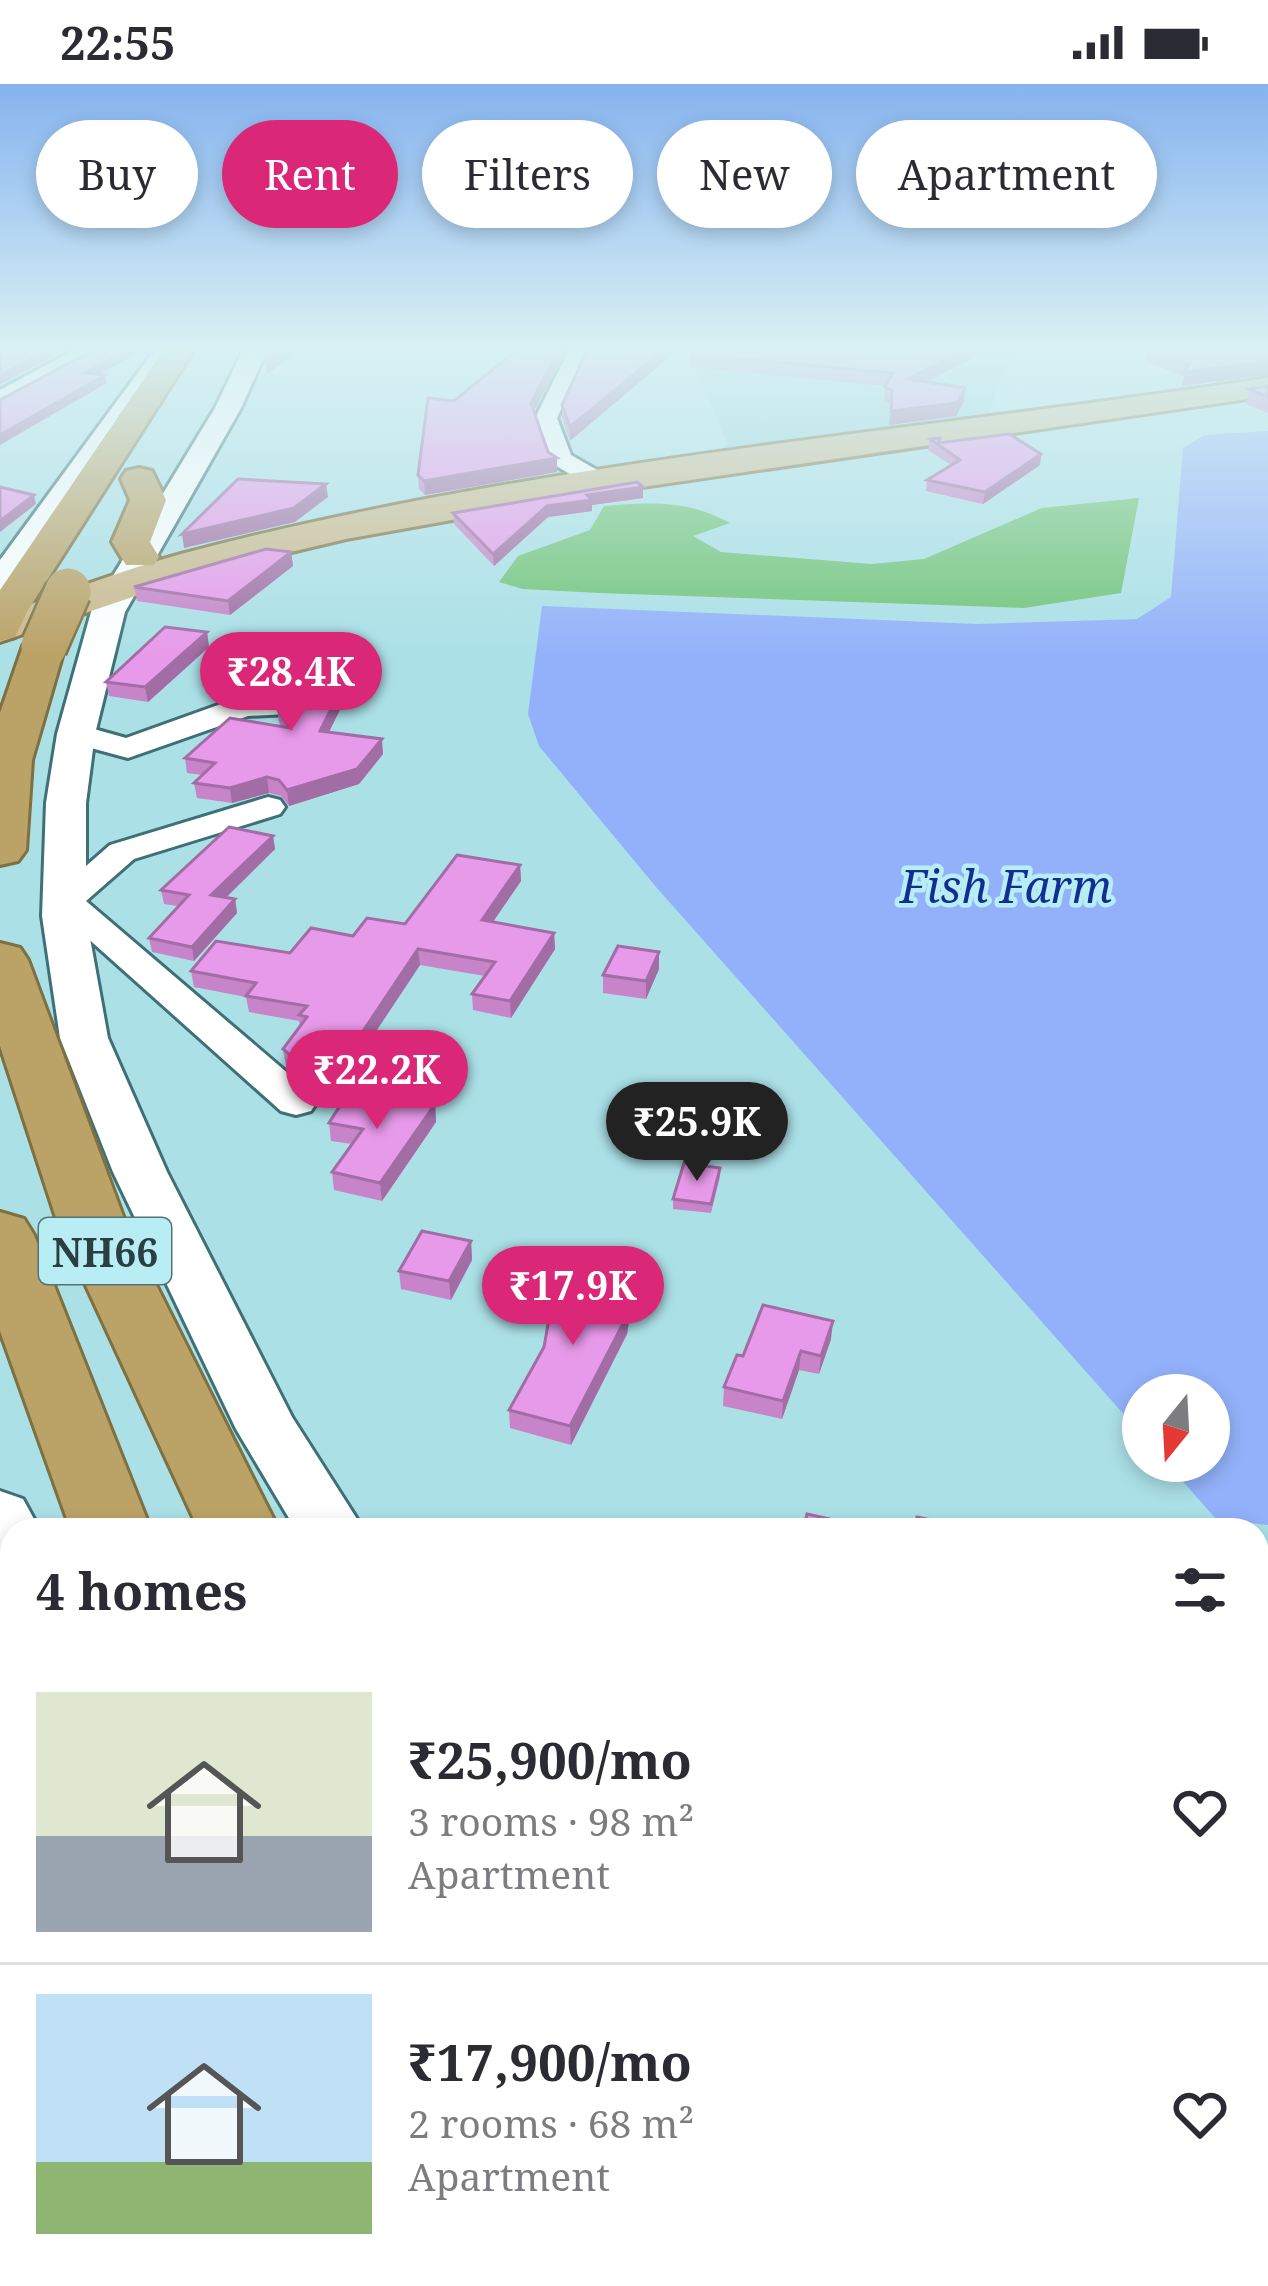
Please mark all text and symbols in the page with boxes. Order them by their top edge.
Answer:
text: 22:55 [60,12,175,73]
chip: Buy [36,120,198,228]
chip: Rent [222,120,398,228]
chip: Filters [422,120,633,228]
chip: New [657,120,832,228]
chip: Apartment [856,120,1157,228]
pin: ₹28.4K [193,632,389,734]
text: ₹28.4K [227,644,355,697]
water label: Fish Farm [899,855,1112,916]
pin: ₹22.2K [279,1030,475,1132]
text: ₹22.2K [313,1042,441,1095]
pin: ₹25.9K [599,1082,795,1184]
text: ₹25.9K [633,1094,761,1147]
road number: NH66 [39,1218,171,1284]
pin: ₹17.9K [475,1246,671,1348]
text: ₹17.9K [509,1258,637,1311]
north arrow [1122,1374,1230,1482]
map controls [1122,1374,1230,1482]
text: 4 homes [36,1555,247,1625]
icon: filters [1167,1557,1233,1623]
text: ₹25,900/mo [408,1724,692,1794]
icon: home [132,1740,276,1884]
icon: heart [1167,1779,1233,1845]
text: 3 rooms · 98 m² [408,1794,694,1847]
text: Apartment [408,1847,610,1900]
text: ₹17,900/mo [408,2026,692,2096]
icon: home [132,2042,276,2186]
icon: heart [1167,2081,1233,2147]
text: 2 rooms · 68 m² [408,2096,694,2149]
text: Apartment [408,2149,610,2202]

